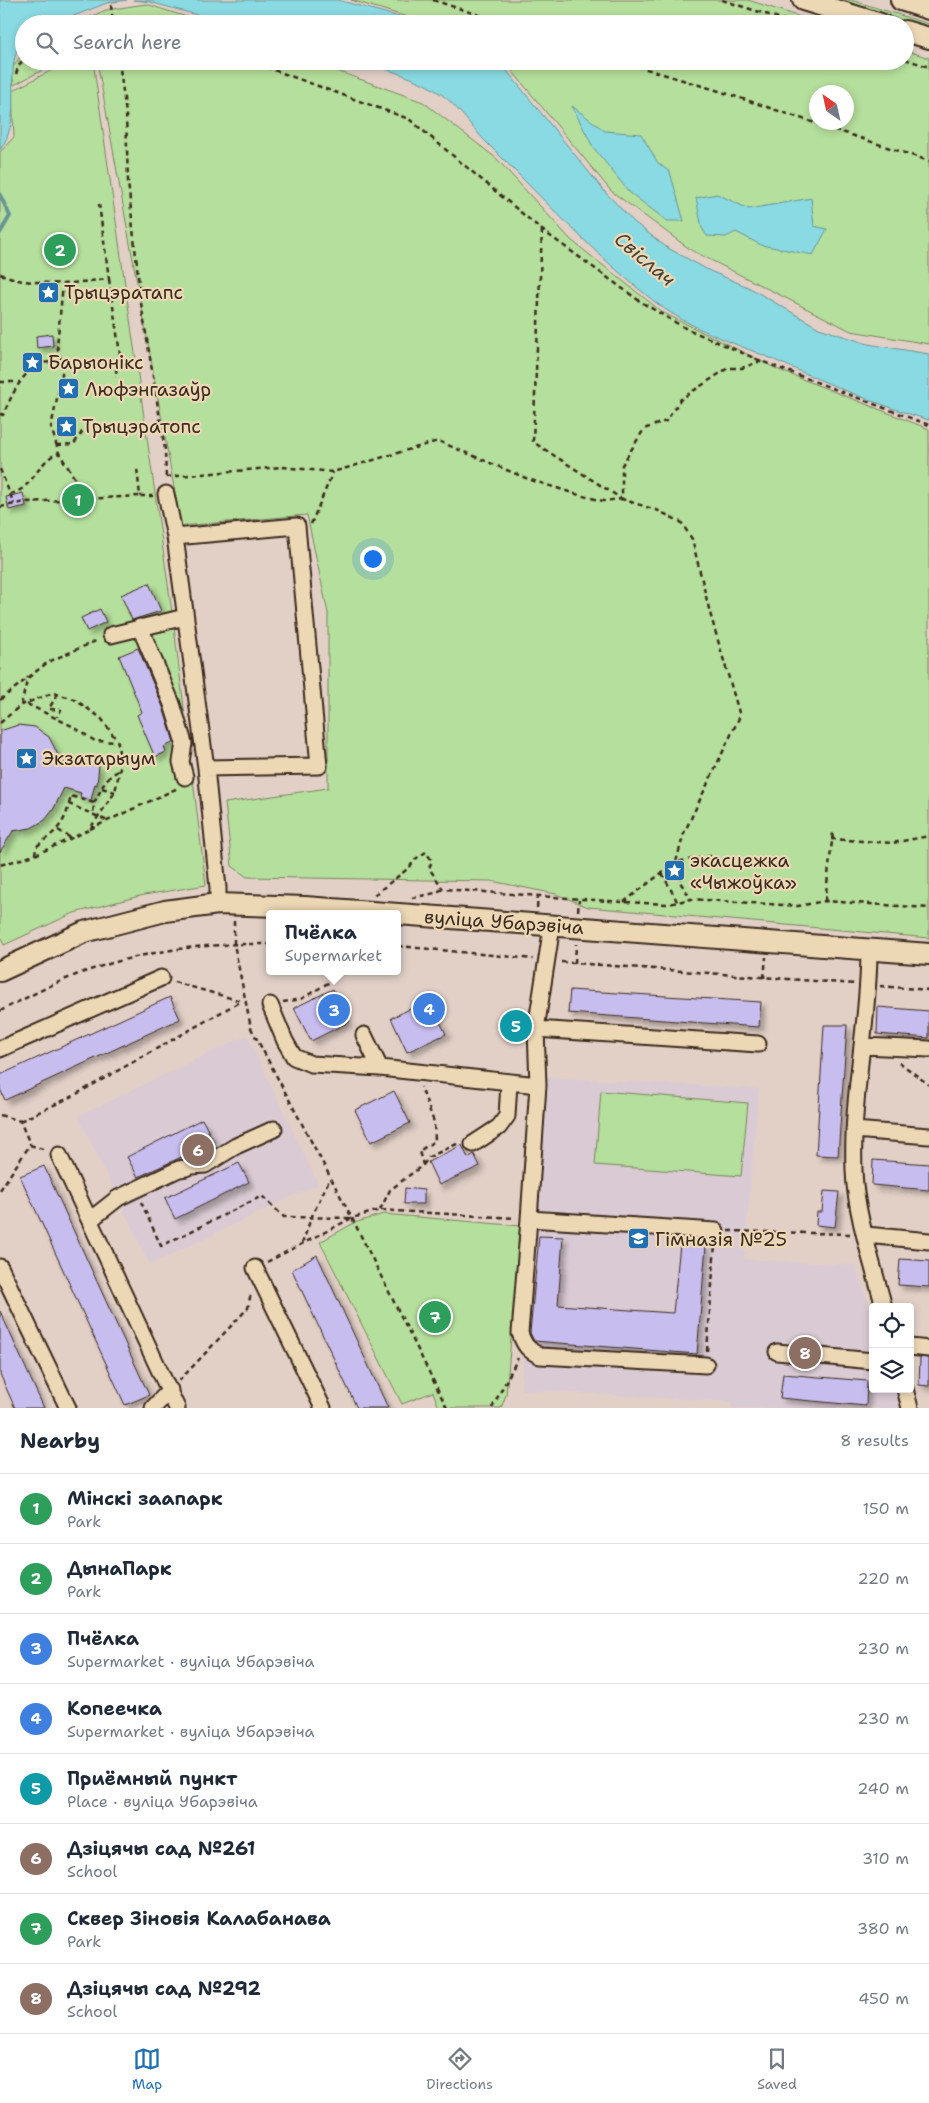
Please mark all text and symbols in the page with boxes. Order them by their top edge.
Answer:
search box [15,15,914,70]
icon: search [33,29,61,57]
text: Search here [73,30,182,55]
north arrow [809,85,854,130]
water label: Свіслач [609,226,681,292]
pin: 2 [44,231,76,269]
place icon: Трыцэратапс [36,280,60,304]
place label: Трыцэратапс [64,280,183,305]
place icon: Барыонікс [20,350,44,374]
place label: Барыонікс [48,350,143,375]
place icon: Люфэнгазаўр [57,377,81,401]
place label: Люфэнгазаўр [85,377,211,402]
place icon: Трыцэратопс [54,414,78,438]
place label: Трыцэратопс [82,414,201,439]
pin: 1 [62,481,94,519]
your location [360,546,386,572]
place icon: Экзатарыум [14,746,38,770]
place label: Экзатарыум [42,746,156,771]
place label: экасцежка «Чыжоўка» [690,848,797,895]
place icon: экасцежка «Чыжоўка» [662,859,686,883]
street label: вуліца Убарэвіча [423,904,585,940]
popup [266,910,401,975]
text: Пчёлка [285,920,357,945]
text: Supermarket [285,945,382,966]
pin: 4 [413,990,445,1028]
pin: 3 [318,991,350,1029]
pin: 5 [500,1007,532,1045]
pin: 6 [182,1131,214,1169]
school or university icon: Гімназія №25 [627,1227,651,1251]
place label: Гімназія №25 [655,1227,787,1252]
pin: 7 [419,1298,451,1336]
map controls [869,1303,914,1393]
button: locate [869,1303,914,1348]
pin: 8 [789,1334,821,1372]
button: layers [869,1348,914,1393]
text: Nearby [20,1427,100,1455]
text: 8 results [840,1430,909,1451]
text: Мінскі заапарк [67,1486,223,1511]
text: 1 [32,1498,40,1519]
text: 150 m [862,1498,909,1519]
text: Park [67,1511,101,1532]
text: ДынаПарк [67,1556,172,1581]
text: 2 [30,1568,42,1589]
text: 220 m [857,1568,909,1589]
text: Park [67,1581,101,1602]
text: Пчёлка [67,1626,139,1651]
text: 3 [30,1638,42,1659]
text: 230 m [857,1638,909,1659]
text: Supermarket · вуліца Убарэвіча [67,1651,314,1672]
text: Копеечка [67,1696,162,1721]
text: 4 [30,1708,42,1729]
text: 230 m [857,1708,909,1729]
text: Supermarket · вуліца Убарэвіча [67,1721,314,1742]
text: Приёмный пункт [67,1766,237,1791]
text: 5 [31,1778,41,1799]
text: 240 m [857,1778,909,1799]
text: Place · вуліца Убарэвіча [67,1791,258,1812]
text: Дзіцячы сад №261 [67,1836,255,1861]
text: 6 [30,1848,42,1869]
text: 310 m [862,1848,909,1869]
text: School [67,1861,117,1882]
text: Сквер Зіновія Калабанава [67,1906,331,1931]
text: 7 [30,1918,42,1939]
text: 380 m [857,1918,909,1939]
text: Park [67,1931,101,1952]
text: Дзіцячы сад №292 [67,1976,261,2001]
text: 8 [30,1988,42,2009]
text: 450 m [858,1988,909,2009]
text: School [67,2001,117,2022]
tab: Map [132,2045,162,2093]
tab: Directions [426,2045,493,2093]
tab: Saved [757,2045,797,2093]

